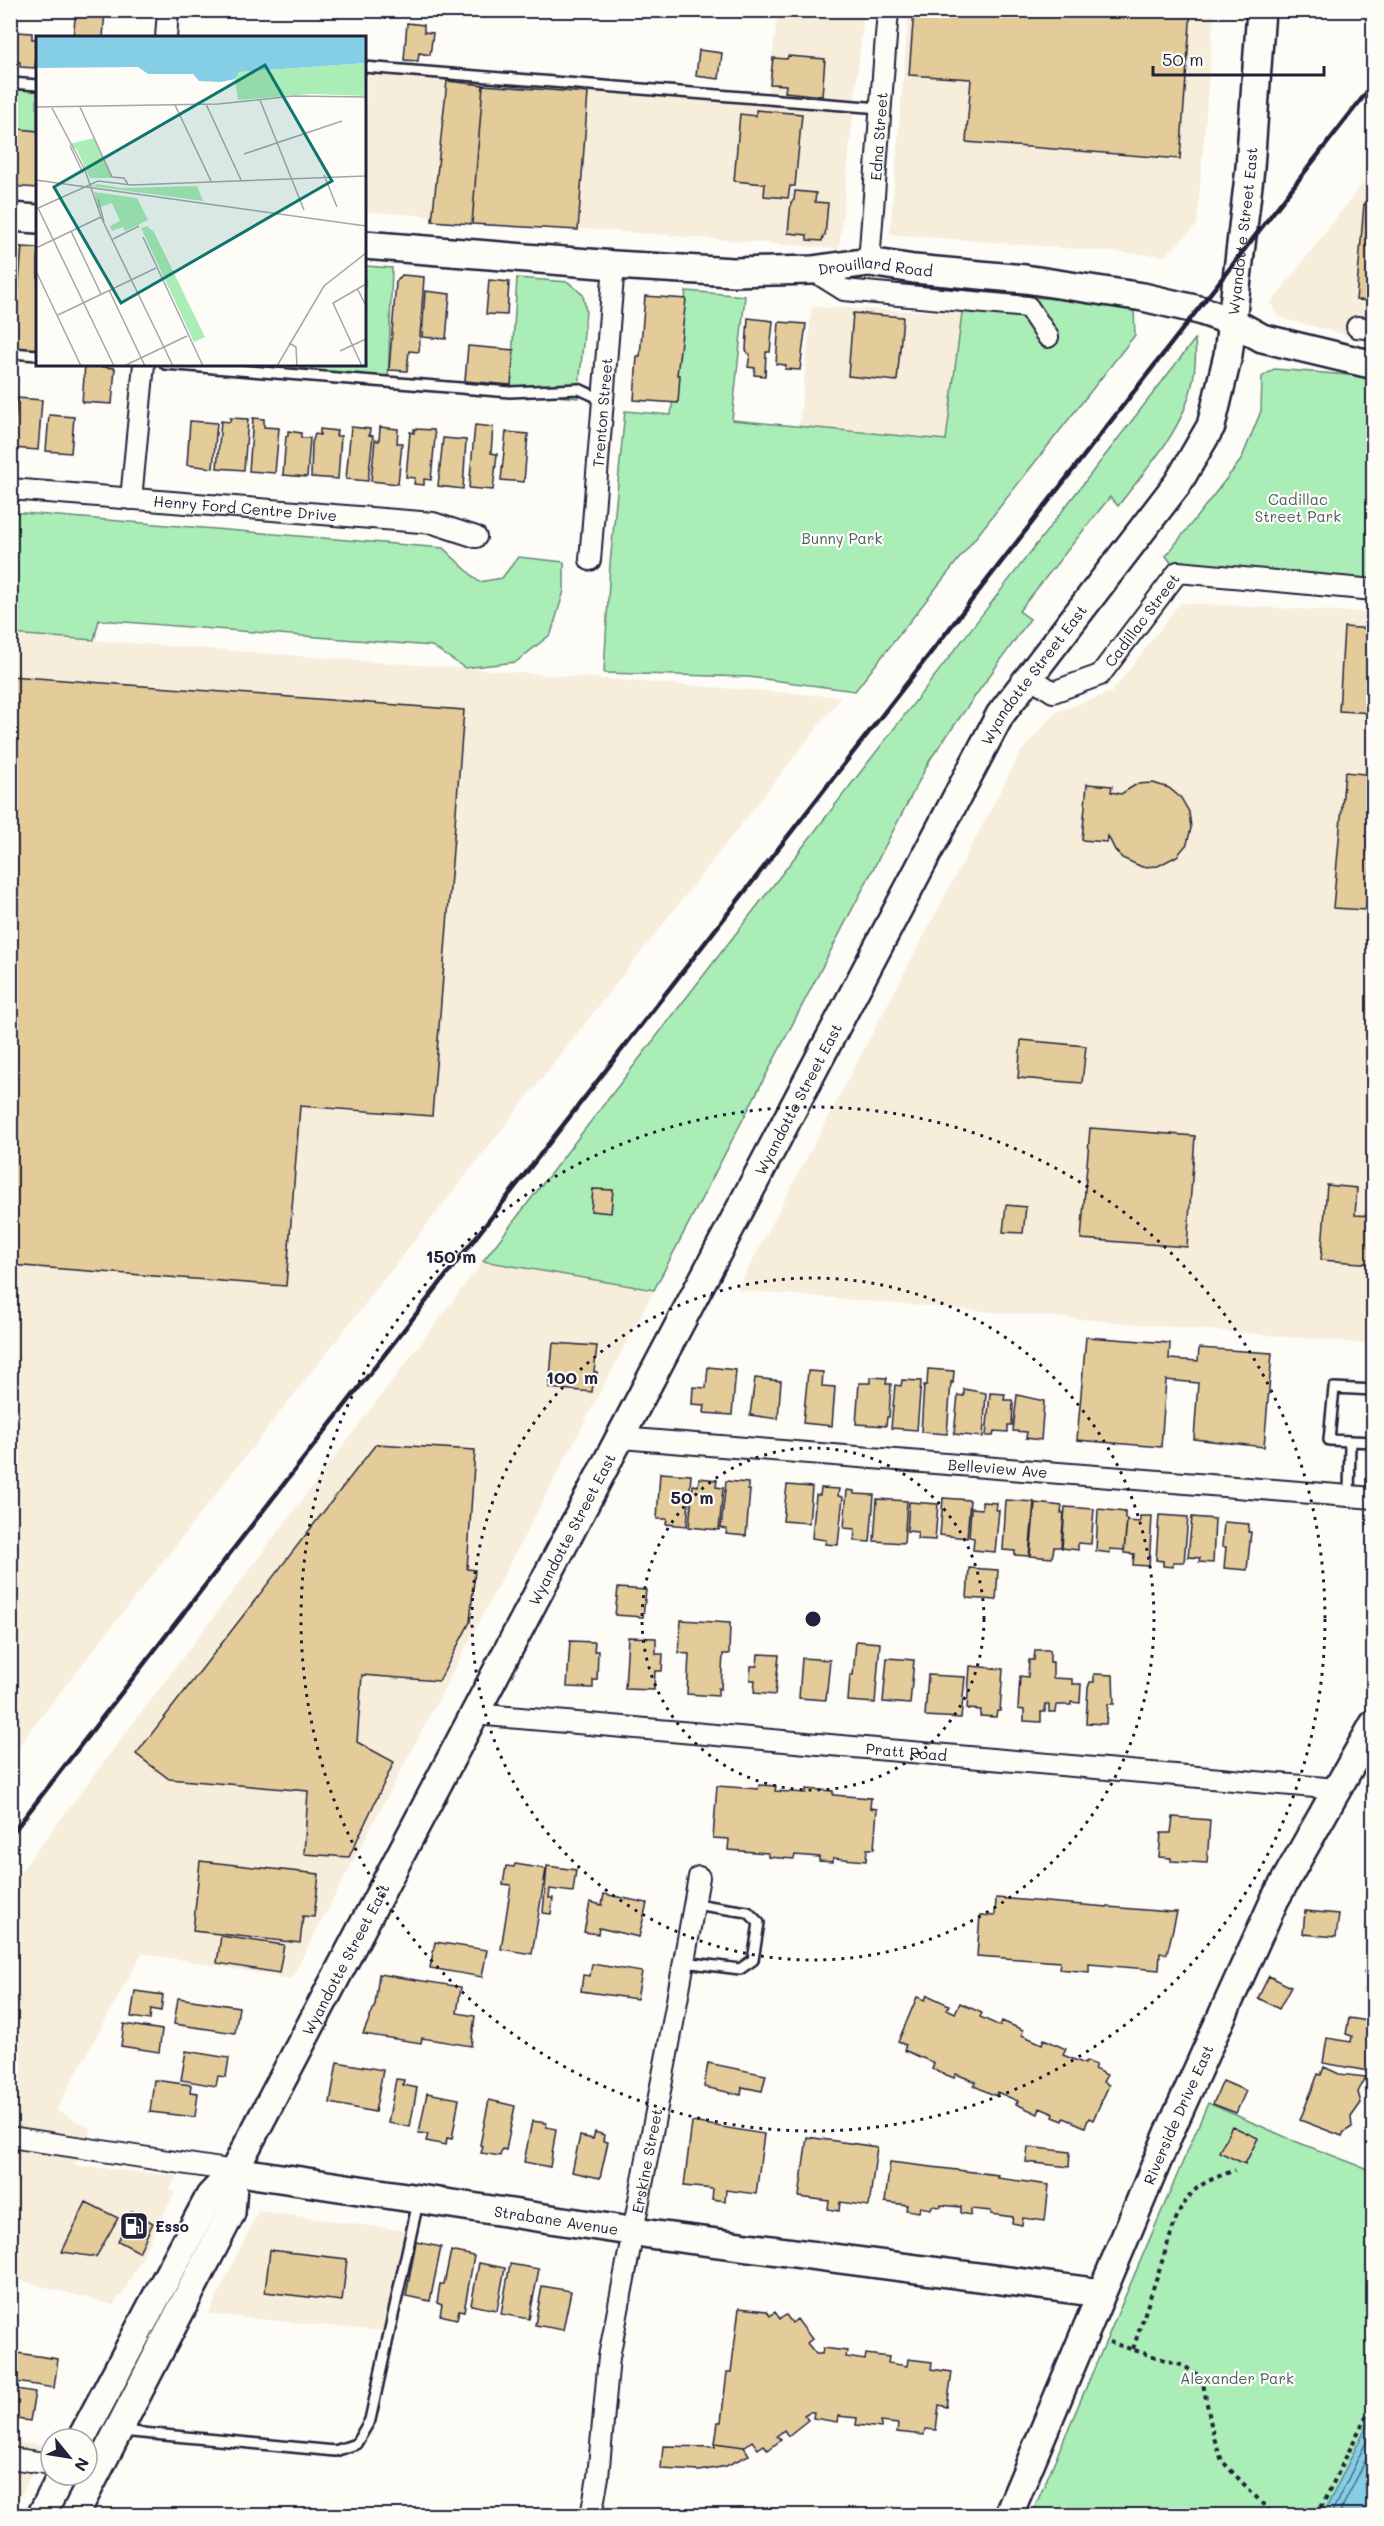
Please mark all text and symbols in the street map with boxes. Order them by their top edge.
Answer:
inset map [36,36,366,366]
scale bar [1153,39,1324,77]
text: 50 m [1162,47,1204,71]
street label: Edna Street [865,92,892,181]
street label: Wyandotte Street East [1223,146,1261,316]
street label: Drouillard Road [817,251,934,281]
street label: Trenton Street [588,357,616,468]
park label: Cadillac Street Park [1255,489,1341,526]
street label: Henry Ford Centre Drive [153,491,338,525]
park label: Bunny Park [802,528,882,548]
street label: Cadillac Street [1100,569,1184,671]
street label: Wyandotte Street East [976,601,1091,748]
street label: Wyandotte Street East [750,1020,846,1178]
text: 150 m [426,1244,476,1268]
text: 100 m [546,1365,598,1389]
street label: Wyandotte Street East [523,1450,620,1609]
street label: Belleview Ave [947,1454,1048,1482]
text: 50 m [671,1485,713,1509]
centre of rings [803,1609,823,1629]
street label: Pratt Road [865,1738,948,1765]
street label: Wyandotte Street East [297,1880,394,2039]
street label: Riverside Drive East [1139,2041,1218,2187]
street label: Erskine Street [627,2107,666,2215]
street label: Strabane Avenue [493,2201,620,2239]
fuel station icon: Esso [118,2210,150,2242]
place label: Esso [155,2216,189,2236]
park label: Alexander Park [1180,2368,1294,2388]
north arrow [39,2427,99,2487]
text: N [70,2454,95,2475]

